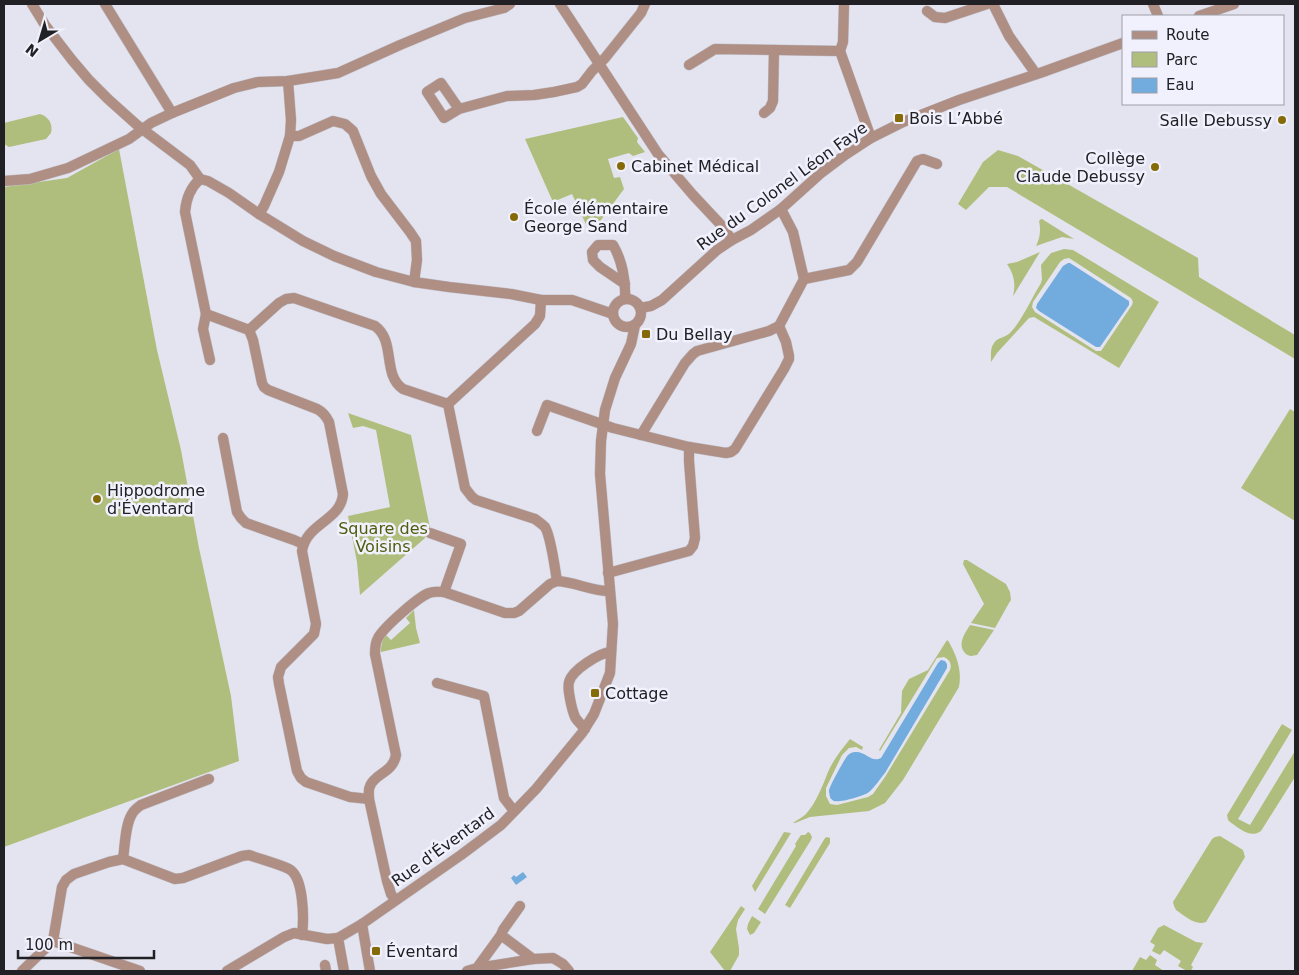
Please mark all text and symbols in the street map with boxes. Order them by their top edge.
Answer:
north arrow [15,15,65,65]
legend [1122,15,1284,105]
text: Route [1166,26,1210,44]
text: N [22,40,42,60]
text: Parc [1166,51,1198,69]
text: Eau [1166,76,1194,94]
place label: Bois L’Abbé [909,109,1003,128]
place label: Salle Debussy [1160,111,1272,130]
marker: Bois L’Abbé [893,112,905,124]
marker: Salle Debussy [1276,114,1288,126]
street label: Rue du Colonel Léon Faye [693,118,871,254]
place label: Collège Claude Debussy [1016,149,1145,186]
place label: Cabinet Médical [631,157,759,176]
marker: Cabinet Médical [615,160,627,172]
marker: Collège Claude Debussy [1149,161,1161,173]
place label: École élémentaire George Sand [524,199,668,236]
marker: École élémentaire George Sand [508,211,520,223]
place label: Du Bellay [656,325,733,344]
marker: Du Bellay [640,328,652,340]
place label: Hippodrome d'Éventard [107,481,205,518]
marker: Hippodrome d'Éventard [91,493,103,505]
park label: Square des Voisins [338,519,428,556]
place label: Cottage [605,684,668,703]
marker: Cottage [589,687,601,699]
street label: Rue d'Éventard [388,803,498,891]
scale bar [18,928,154,960]
text: 100 m [25,936,73,954]
place label: Éventard [386,942,458,961]
marker: Éventard [370,945,382,957]

